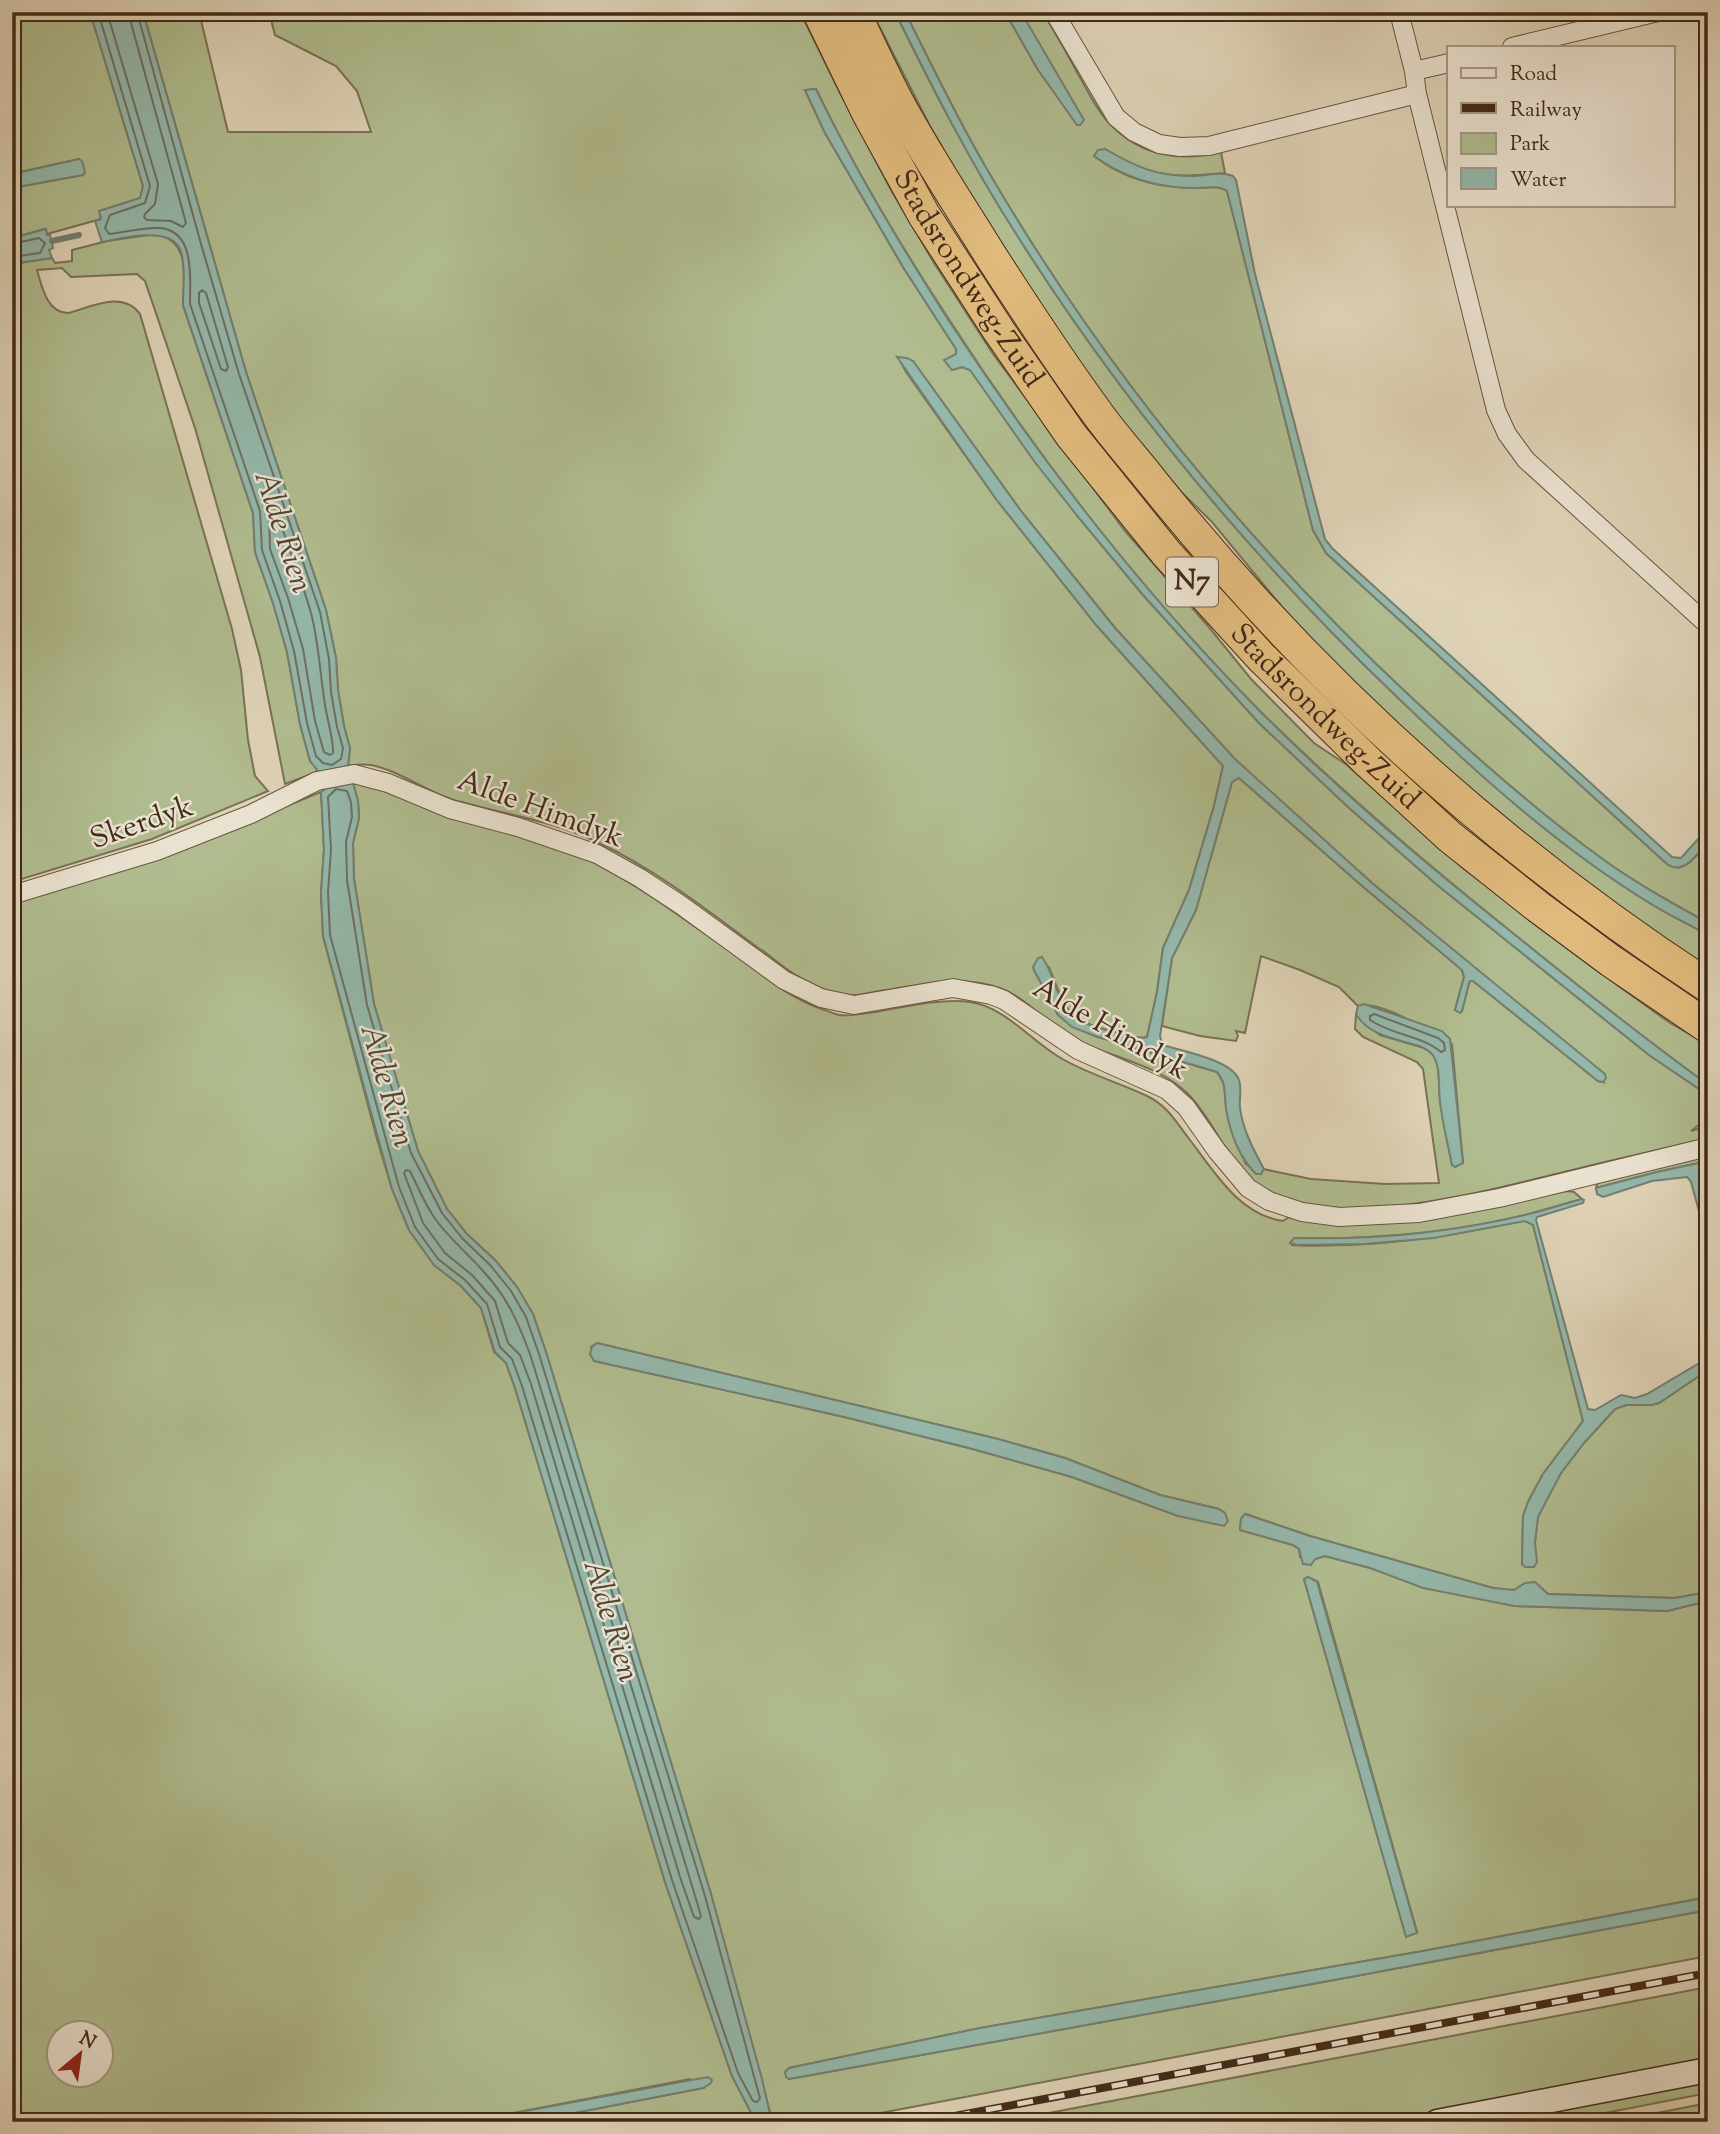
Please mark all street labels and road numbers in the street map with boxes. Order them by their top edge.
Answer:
street label: Stadsrondweg-Zuid [882,162,1054,397]
road number: N7 [1166,558,1218,606]
street label: Stadsrondweg-Zuid [1219,614,1429,821]
street label: Alde Himdyk [451,760,629,860]
street label: Skerdyk [84,786,200,862]
street label: Alde Himdyk [1024,968,1196,1092]

